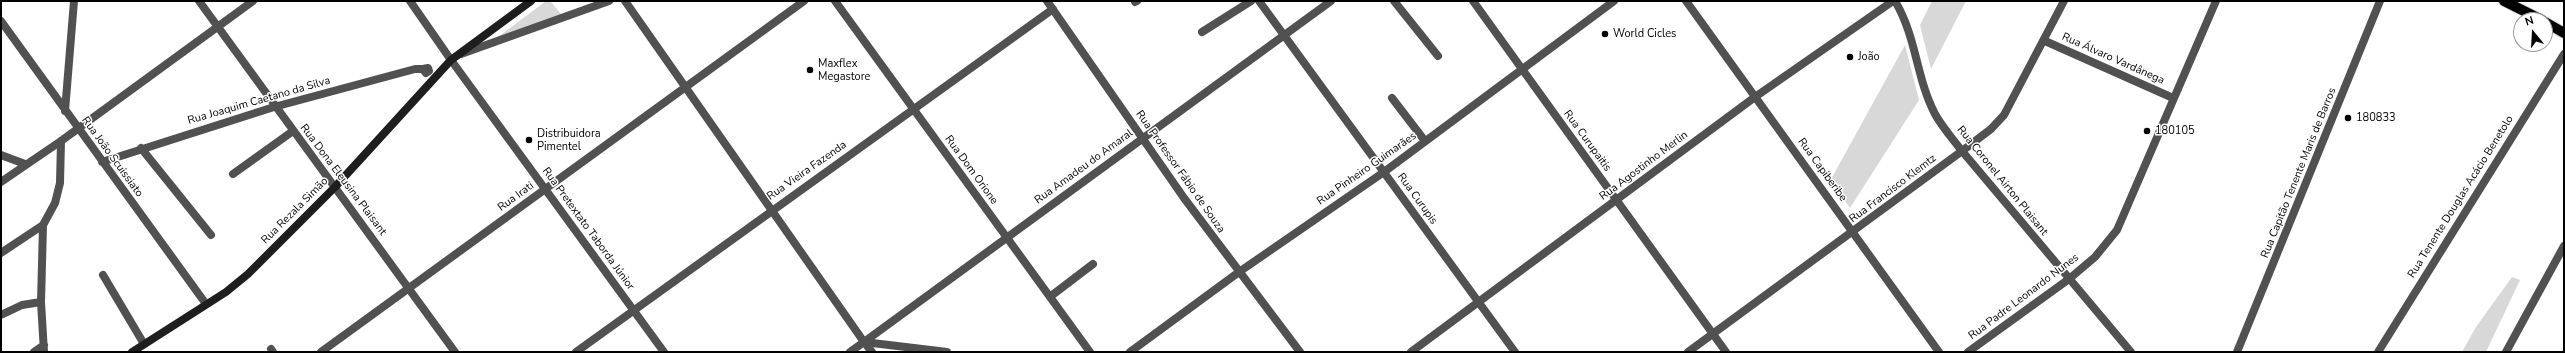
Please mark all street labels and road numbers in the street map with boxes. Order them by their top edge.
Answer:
street label: Rua Álvaro Vardânega [2060,30,2166,88]
street label: Rua Joaquim Caetano da Silva [186,74,332,128]
street label: Rua Capitão Tenente Maris de Barros [2259,86,2339,260]
street label: Rua Professor Fábio de Souza [1133,108,1227,236]
street label: Rua Curupaitis [1560,108,1614,174]
street label: Rua Tenente Douglas Acácio Benetolo [2405,113,2517,281]
street label: Rua João Scuissiato [78,114,146,200]
street label: Rua Dona Eleusina Plaisant [297,122,389,238]
street label: Rua Coronel Airton Plaisant [1954,124,2050,238]
street label: Rua Amadeu do Amaral [1032,127,1136,207]
street label: Rua Agostinho Merlin [1597,129,1691,203]
street label: Rua Pinheiro Guimarães [1315,130,1419,208]
street label: Rua Dom Orione [942,133,1000,207]
street label: Rua Capiberibe [1795,136,1849,204]
street label: Rua Vieira Fazenda [765,139,849,203]
street label: Rua Francisco Klemtz [1847,152,1939,226]
street label: Rua Pretextato Taborda Júnior [539,165,637,293]
street label: Rua Curupis [1394,171,1440,227]
street label: Rua Rezala Simão [259,175,331,247]
street label: Rua Irati [495,180,537,214]
street label: Rua Padre Leonardo Nunes [1966,251,2082,343]

